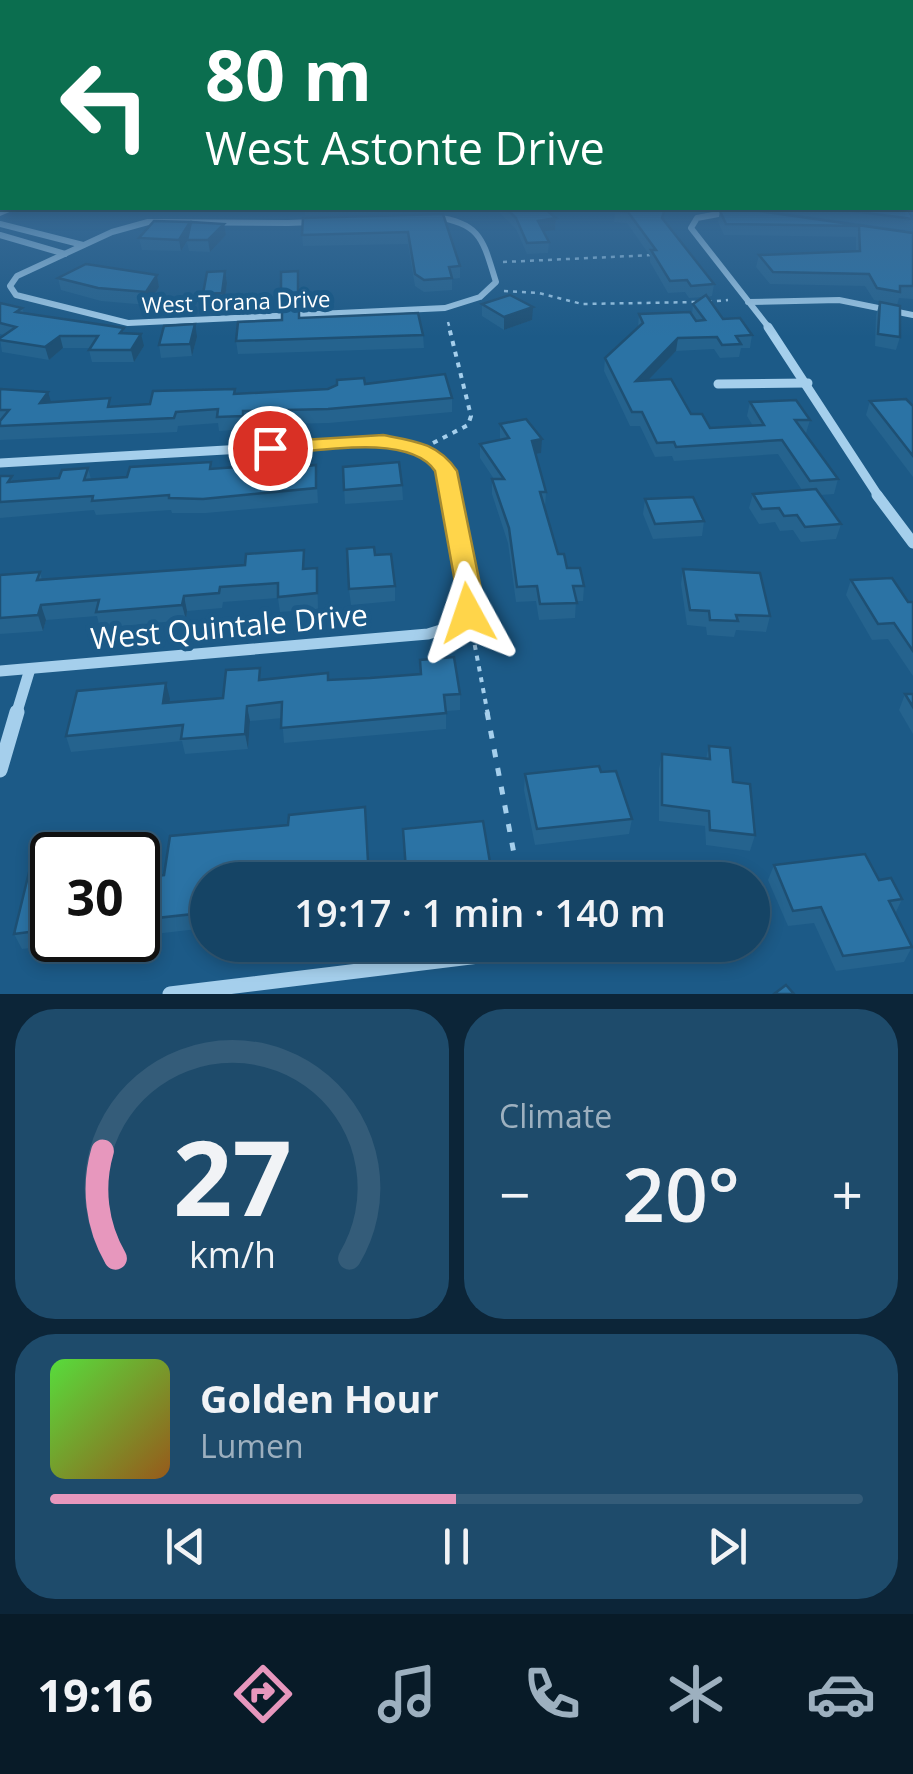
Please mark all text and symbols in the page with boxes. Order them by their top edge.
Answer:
text: 80 m [205,26,372,122]
icon: left [40,40,170,170]
text: West Astonte Drive [205,117,605,178]
street label: West Torana Drive [141,283,331,319]
pin [228,406,313,491]
icon: arrive [243,421,298,476]
position arrow [416,561,520,665]
street label: West Quintale Drive [89,593,369,659]
speed limit sign: 30 [30,832,160,962]
text: 19:17 · 1 min · 140 m [294,886,666,938]
text: Climate [499,1094,612,1137]
text: 27 [173,1105,291,1246]
text: 20° [622,1142,740,1244]
text: − [499,1156,530,1231]
text: + [832,1156,863,1231]
text: km/h [189,1230,275,1278]
text: Golden Hour [200,1372,439,1424]
text: Lumen [200,1424,304,1467]
icon: previous [158,1519,213,1574]
icon: pause [429,1519,484,1574]
icon: next [700,1519,755,1574]
icon: directions [228,1659,298,1729]
icon: music [372,1659,442,1729]
icon: phone [517,1659,587,1729]
icon: climate [661,1659,731,1729]
icon: car [806,1659,876,1729]
text: 19:16 [37,1664,153,1725]

